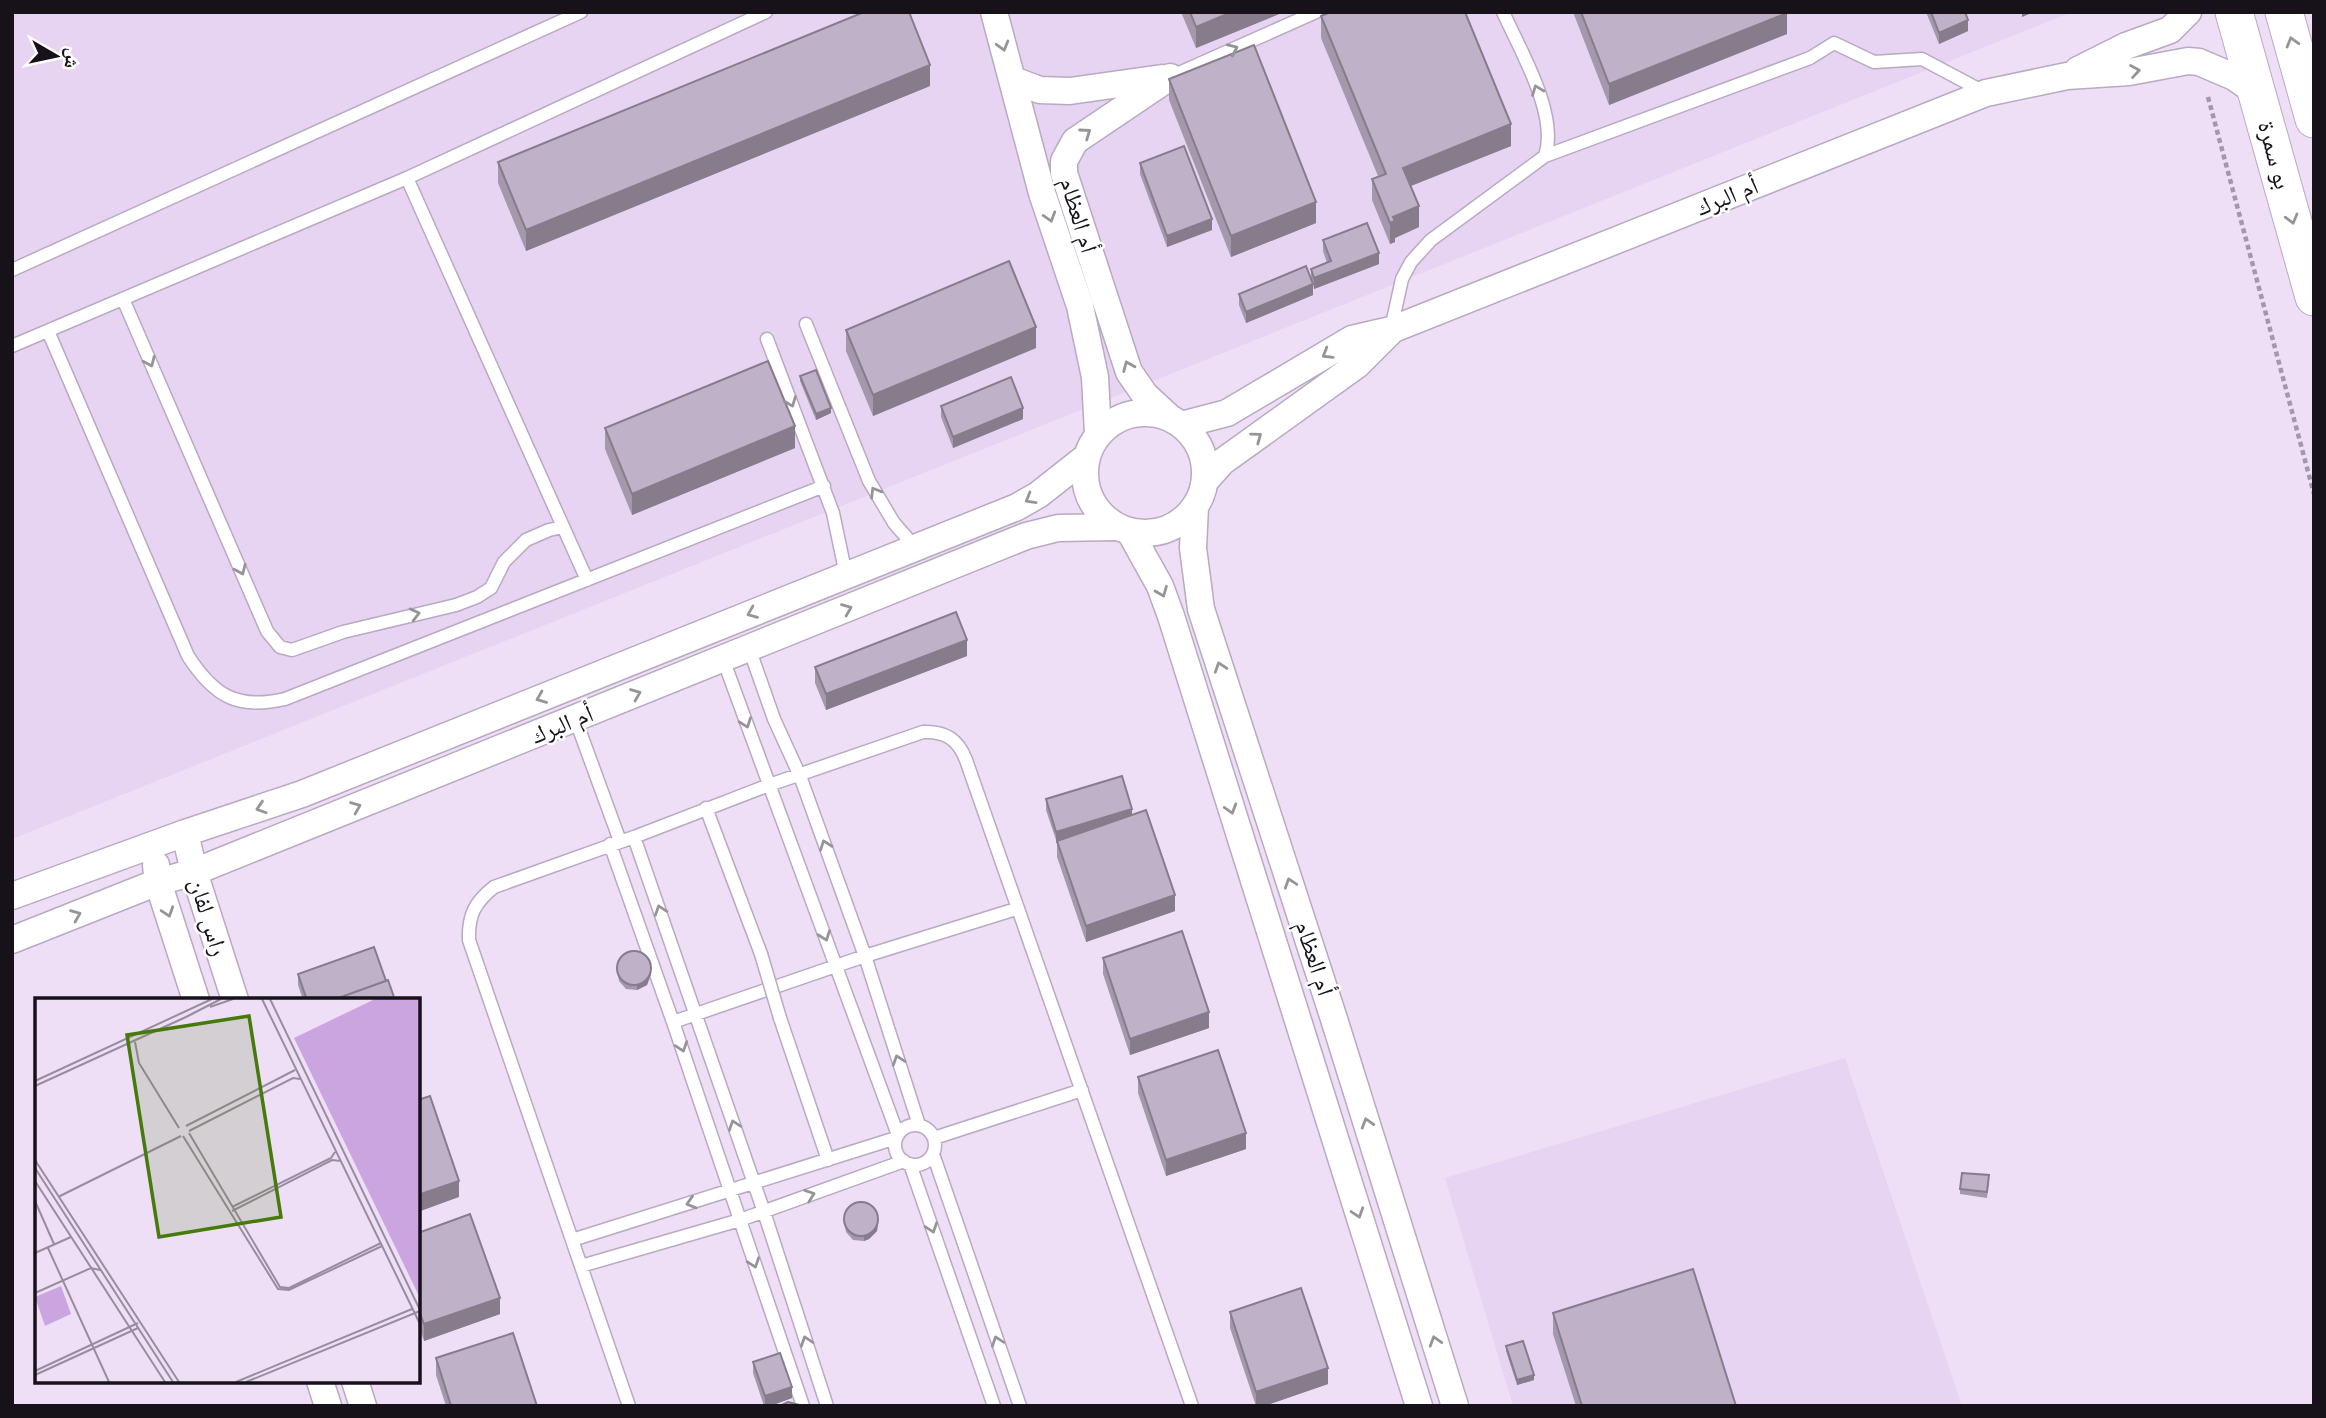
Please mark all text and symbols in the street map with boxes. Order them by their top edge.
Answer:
north arrow [21,21,91,91]
one-way arrow [2286,36,2301,48]
one-way arrow [995,40,1010,52]
one-way arrow [1225,43,1238,57]
text: ش [58,47,86,70]
one-way arrow [2129,64,2141,79]
one-way arrow [1531,85,1545,97]
street label: بو سمرة [2251,118,2299,192]
one-way arrow [1078,129,1091,141]
street label: أم البرك [1691,170,1763,223]
street label: أم العظام [1052,174,1105,257]
one-way arrow [1041,210,1056,222]
one-way arrow [2284,213,2299,225]
one-way arrow [1322,345,1335,358]
one-way arrow [142,354,156,367]
one-way arrow [1122,361,1136,373]
one-way arrow [783,396,797,408]
one-way arrow [1249,433,1262,445]
one-way arrow [871,487,884,500]
one-way arrow [1025,491,1038,504]
one-way arrow [233,563,247,576]
one-way arrow [1153,586,1167,598]
one-way arrow [840,603,852,617]
one-way arrow [747,605,759,619]
one-way arrow [409,608,421,622]
one-way arrow [1214,661,1228,674]
one-way arrow [629,688,641,702]
one-way arrow [536,690,548,704]
street label: أم البرك [526,698,598,751]
one-way arrow [738,716,752,728]
one-way arrow [255,800,268,814]
one-way arrow [350,801,362,815]
one-way arrow [1223,802,1237,815]
one-way arrow [819,839,833,851]
street label: راس لفان [182,874,236,960]
one-way arrow [1284,878,1299,890]
one-way arrow [654,904,668,917]
one-way arrow [160,905,174,917]
one-way arrow [69,909,81,923]
street label: أم العظام [1287,916,1342,1000]
one-way arrow [817,930,831,942]
inset map [35,998,420,1383]
one-way arrow [674,1041,688,1053]
one-way arrow [892,1054,906,1067]
one-way arrow [1361,1118,1375,1130]
one-way arrow [728,1119,742,1132]
one-way arrow [803,1189,816,1203]
one-way arrow [686,1195,698,1210]
one-way arrow [1349,1207,1364,1219]
one-way arrow [924,1222,938,1234]
one-way arrow [746,1256,761,1268]
one-way arrow [800,1335,814,1347]
one-way arrow [1428,1335,1443,1347]
one-way arrow [991,1336,1005,1348]

